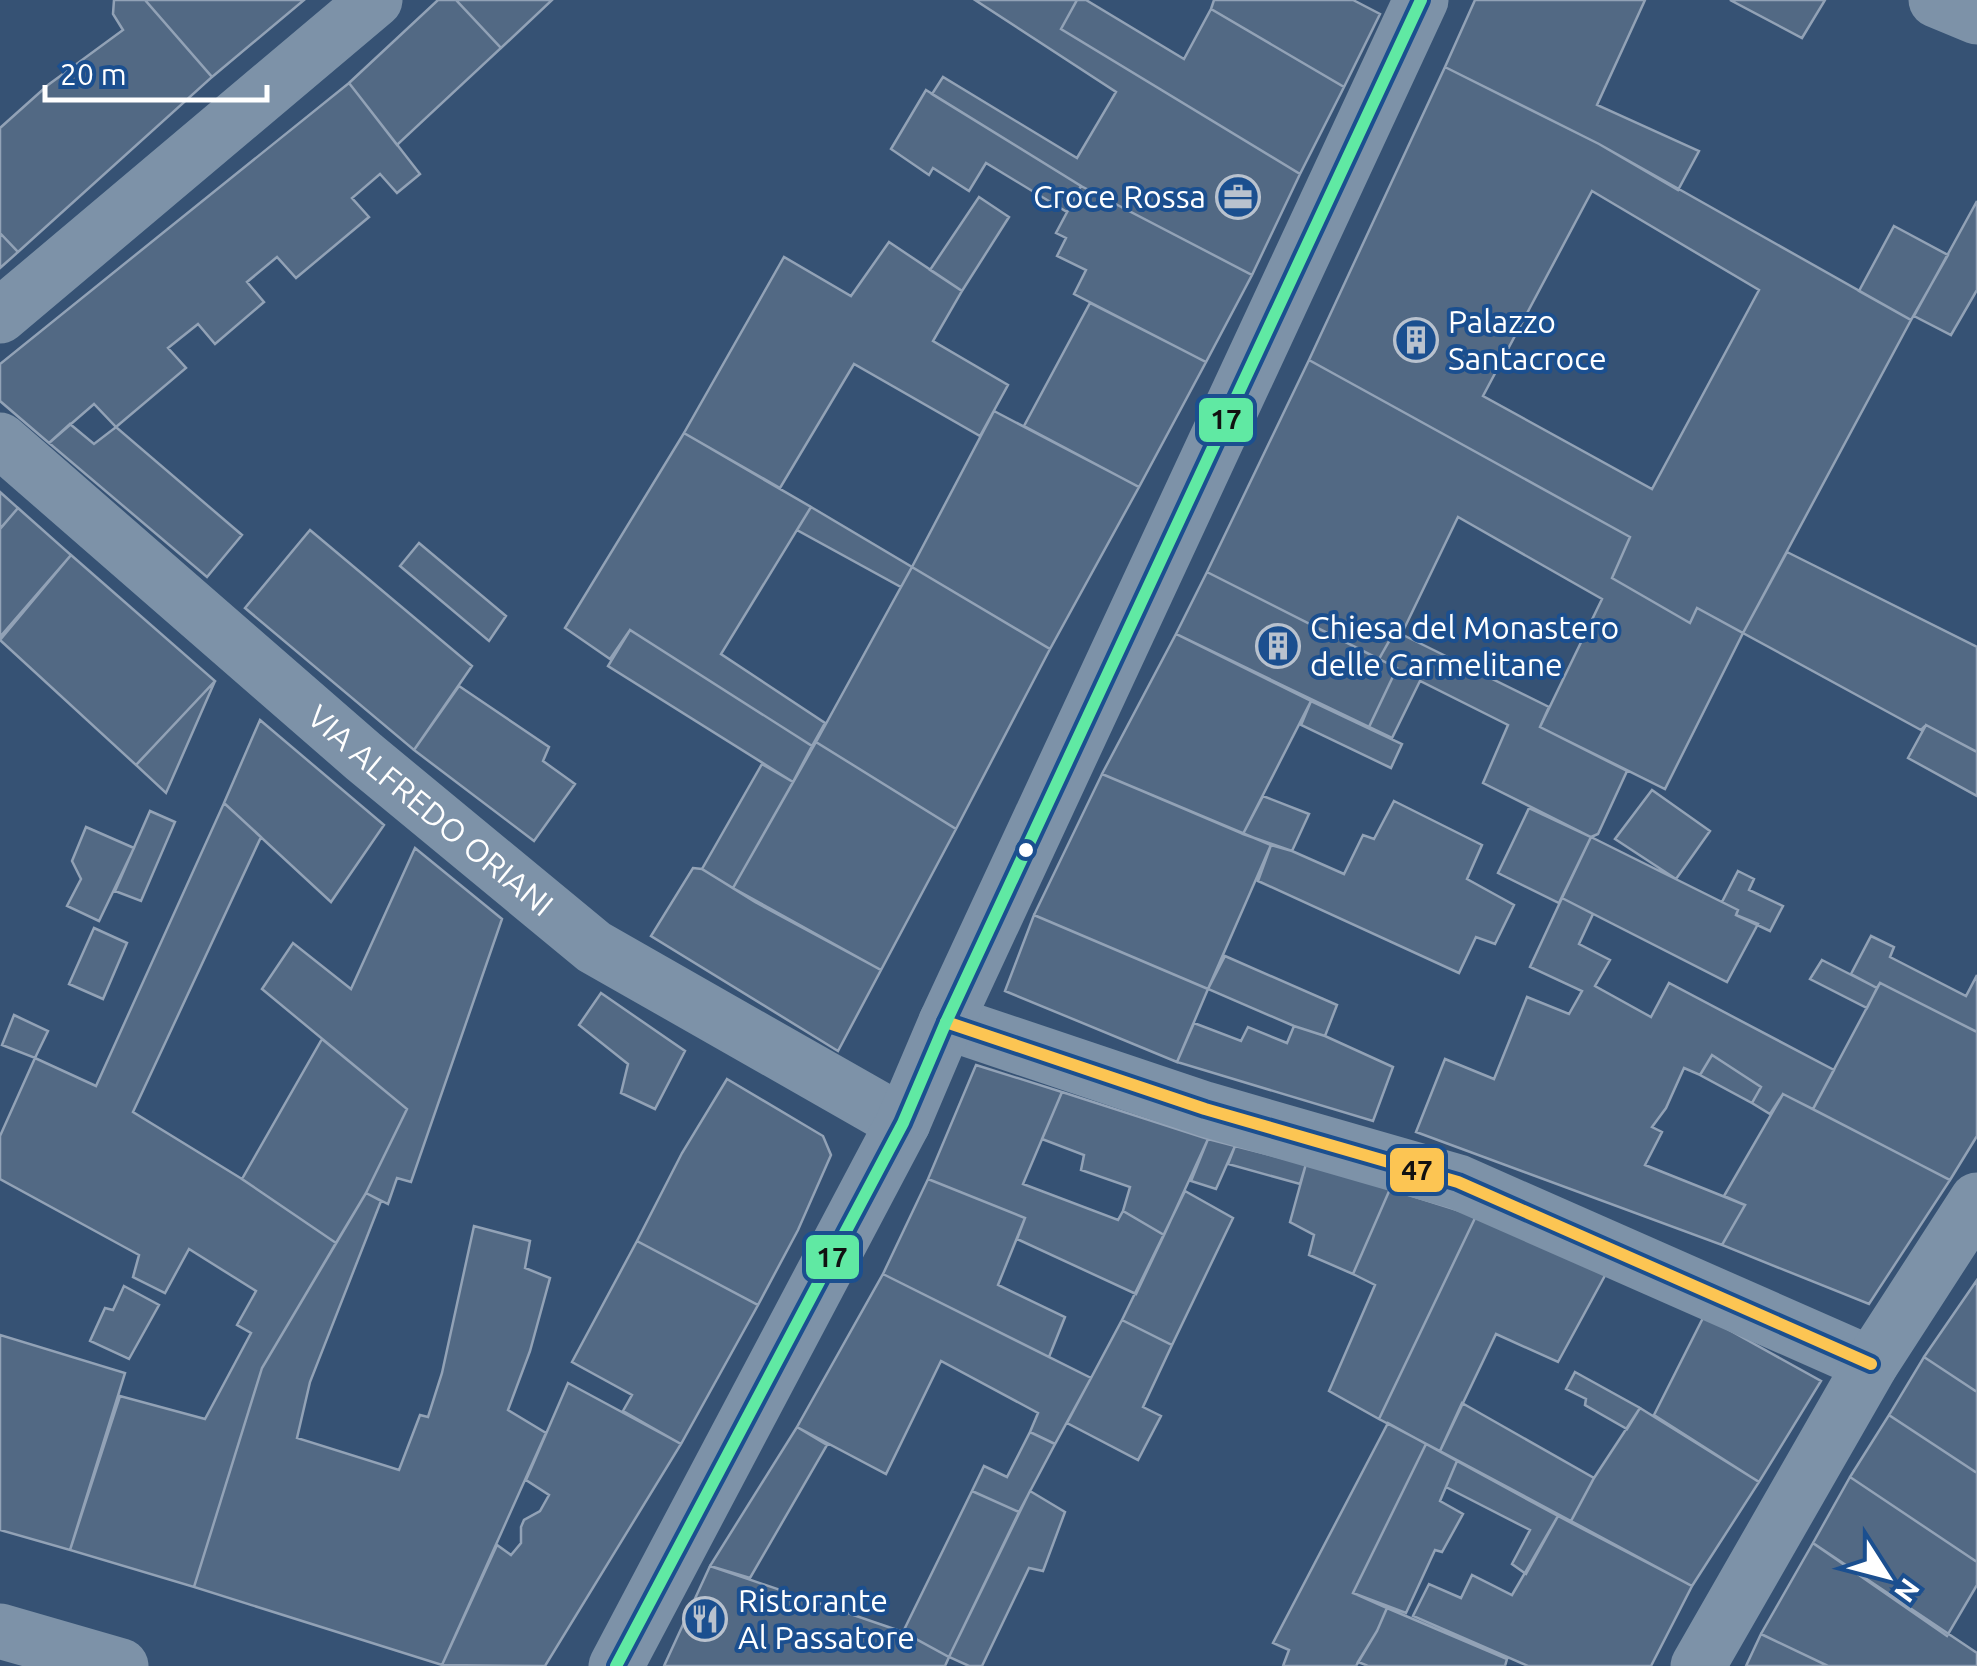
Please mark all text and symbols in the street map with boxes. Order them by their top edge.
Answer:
scale bar [45,40,268,102]
text: 20 m [60,57,127,91]
office icon: Croce Rossa [1215,174,1261,220]
place label: Croce Rossa [1033,178,1206,214]
place label: Palazzo Santacroce [1448,303,1607,376]
building icon: Palazzo Santacroce [1393,317,1439,363]
line badge: 17 [1197,396,1255,444]
text: 17 [1210,403,1242,434]
place label: Chiesa del Monastero delle Carmelitane [1310,609,1619,682]
building icon: Chiesa del Monastero delle Carmelitane [1255,623,1301,669]
street label: VIA ALFREDO ORIANI [301,697,561,923]
unlabelled marker [1016,840,1036,860]
line badge: 47 [1388,1146,1446,1194]
text: 47 [1401,1154,1433,1185]
line badge: 17 [804,1233,861,1281]
text: 17 [816,1241,848,1272]
north arrow [1837,1526,1937,1626]
text: N [1889,1573,1926,1609]
place label: Ristorante Al Passatore [738,1582,915,1655]
restaurant icon: Ristorante Al Passatore [682,1596,728,1642]

